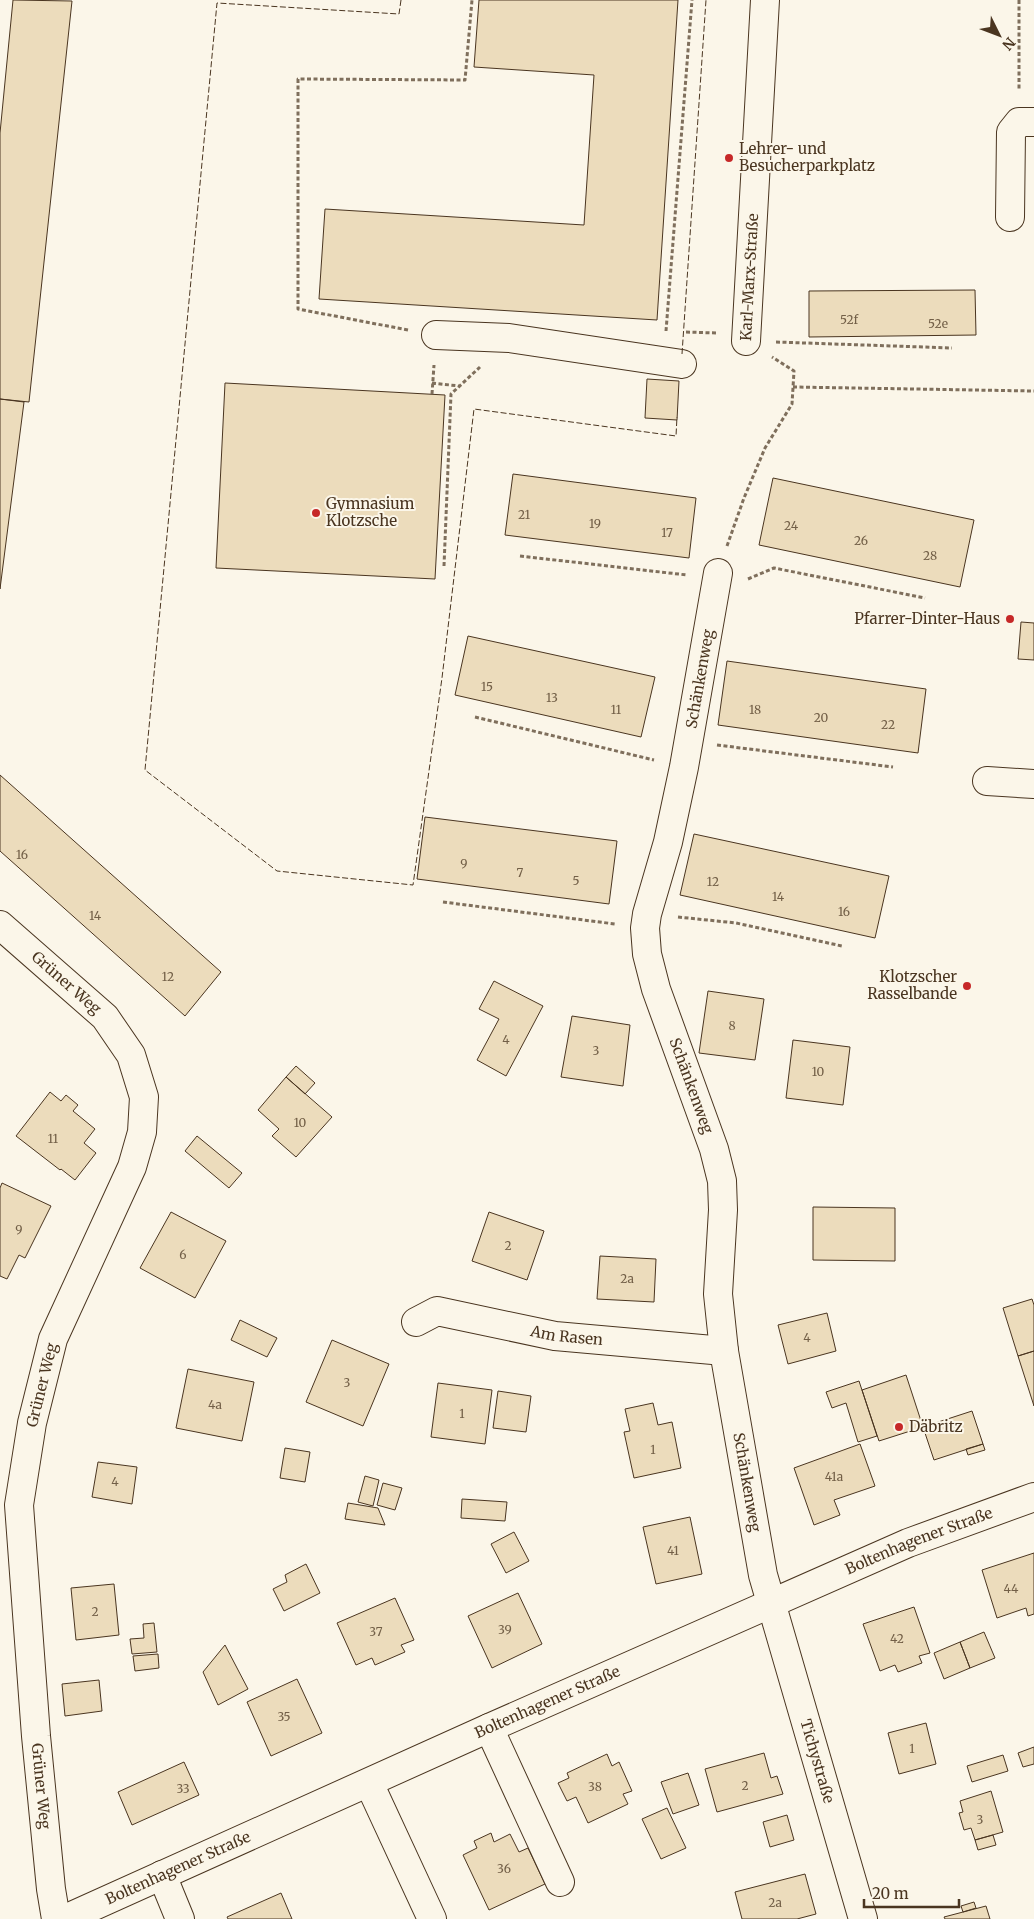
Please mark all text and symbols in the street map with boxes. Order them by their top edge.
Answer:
north arrow [974,10,1024,60]
text: N [998,34,1019,54]
place label: Lehrer- und Besucherparkplatz [739,139,875,175]
marker: Lehrer- und Besucherparkplatz [723,152,735,164]
street label: Karl-Marx-Straße [736,213,762,341]
house number: 52f [840,312,858,327]
house number: 52e [928,316,948,331]
place label: Gymnasium Klotzsche [326,494,415,530]
marker: Gymnasium Klotzsche [310,507,322,519]
house number: 21 [518,507,531,522]
house number: 19 [589,516,601,531]
house number: 24 [784,518,799,533]
house number: 17 [661,525,673,540]
house number: 26 [854,533,868,548]
house number: 28 [923,548,937,563]
place label: Pfarrer-Dinter-Haus [854,609,1000,628]
marker: Pfarrer-Dinter-Haus [1004,613,1016,625]
street label: Schänkenweg [681,628,718,730]
house number: 15 [481,679,493,694]
house number: 13 [546,690,558,705]
house number: 11 [611,702,622,717]
house number: 18 [749,702,761,717]
house number: 20 [814,710,829,725]
house number: 22 [881,717,895,732]
house number: 16 [16,847,28,862]
house number: 9 [460,856,468,871]
house number: 7 [517,865,524,880]
house number: 5 [572,873,580,888]
house number: 12 [707,874,719,889]
house number: 14 [772,889,785,904]
house number: 16 [838,904,850,919]
house number: 14 [89,908,102,923]
street label: Grüner Weg [28,947,105,1018]
place label: Klotzscher Rasselbande [867,967,957,1003]
house number: 12 [162,969,174,984]
marker: Klotzscher Rasselbande [961,980,973,992]
house number: 8 [728,1018,736,1033]
house number: 4 [502,1032,510,1047]
street label: Schänkenweg [665,1035,718,1136]
house number: 3 [593,1043,600,1058]
house number: 10 [812,1064,825,1079]
house number: 10 [294,1115,307,1130]
house number: 11 [48,1131,59,1146]
house number: 9 [15,1222,23,1237]
house number: 2 [504,1238,512,1253]
house number: 6 [179,1247,187,1262]
house number: 2a [620,1271,634,1286]
street label: Am Rasen [528,1321,604,1349]
house number: 4 [803,1330,811,1345]
street label: Grüner Weg [22,1341,61,1429]
house number: 3 [344,1375,351,1390]
house number: 4a [208,1397,223,1412]
house number: 1 [459,1406,465,1421]
place label: Däbritz [909,1417,963,1436]
marker: Däbritz [893,1421,905,1433]
street label: Schänkenweg [729,1431,765,1533]
house number: 1 [650,1442,656,1457]
house number: 41a [825,1469,844,1484]
house number: 4 [111,1474,119,1489]
street label: Boltenhagener Straße [842,1503,995,1578]
house number: 41 [667,1543,680,1558]
house number: 44 [1004,1581,1019,1596]
house number: 2 [91,1604,99,1619]
house number: 39 [498,1622,512,1637]
house number: 37 [369,1624,383,1639]
house number: 42 [890,1631,904,1646]
street label: Boltenhagener Straße [472,1661,623,1742]
house number: 35 [277,1709,291,1724]
street label: Tichystraße [796,1717,839,1806]
house number: 1 [909,1741,915,1756]
street label: Grüner Weg [28,1742,55,1830]
house number: 2 [741,1778,749,1793]
house number: 38 [588,1779,602,1794]
house number: 33 [176,1781,190,1796]
house number: 3 [977,1812,984,1827]
street label: Boltenhagener Straße [102,1827,253,1908]
house number: 36 [497,1861,511,1876]
scale bar [864,1876,959,1908]
text: 20 m [872,1884,909,1903]
house number: 2a [768,1895,782,1910]

